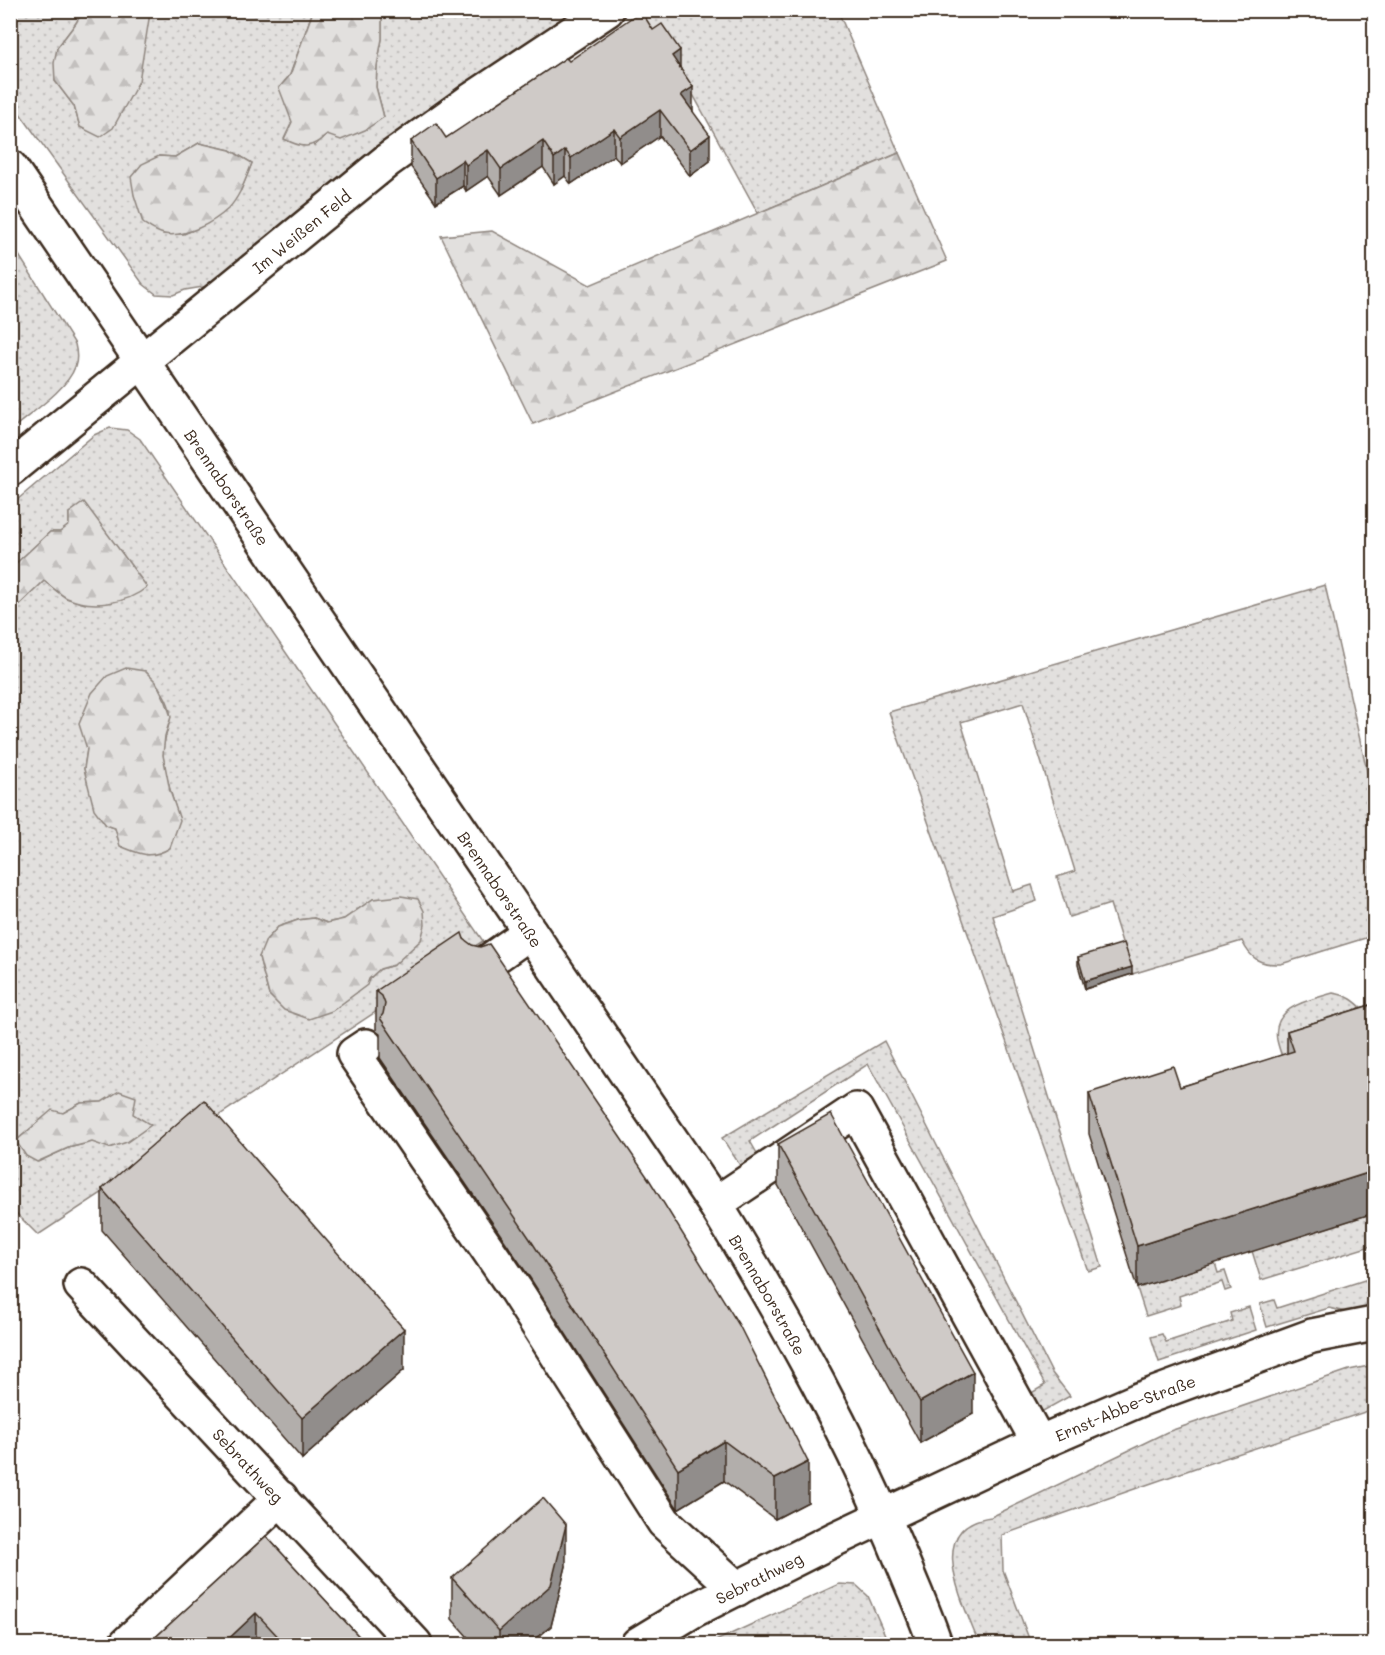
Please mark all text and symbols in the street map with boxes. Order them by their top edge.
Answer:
street label: Im Weißen Feld [248,185,355,277]
street label: Brennaborstraße [181,425,275,549]
street label: Brennaborstraße [454,827,548,951]
street label: Brennaborstraße [725,1230,811,1359]
street label: Ernst-Abbe-Straße [1052,1369,1198,1445]
street label: Sebrathweg [209,1423,289,1507]
street label: Sebrathweg [712,1547,806,1608]

